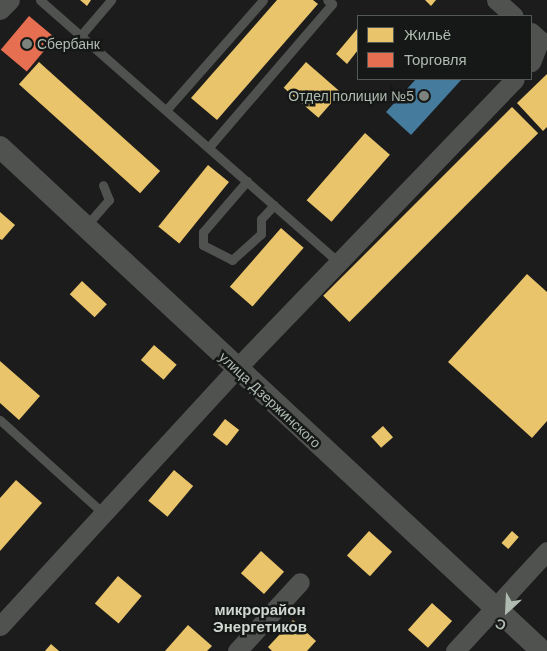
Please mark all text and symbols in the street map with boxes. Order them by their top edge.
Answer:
legend [357,15,532,80]
text: Жильё [404,26,451,43]
place label: Сбербанк [37,36,100,52]
marker: Сбербанк [21,38,33,50]
text: Торговля [404,51,467,68]
place label: Отдел полиции №5 [288,88,414,104]
marker: Отдел полиции №5 [418,90,430,102]
street label: улица Дзержинского [216,349,324,451]
north arrow [482,586,532,636]
district label: микрорайон Энергетиков [213,600,307,635]
text: С [493,615,509,634]

